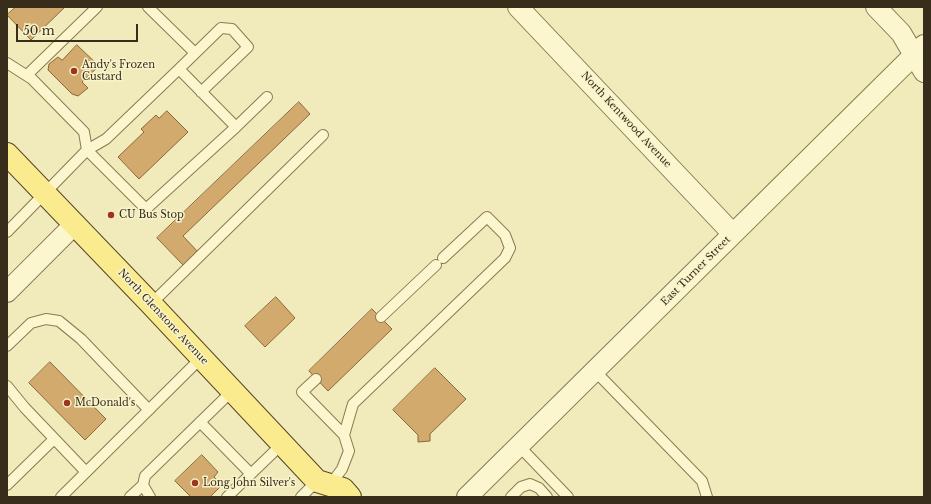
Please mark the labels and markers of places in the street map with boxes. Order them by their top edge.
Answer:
place label: Andy's Frozen Custard [82,59,155,82]
marker: Andy's Frozen Custard [69,66,79,76]
place label: CU Bus Stop [119,209,184,221]
marker: CU Bus Stop [106,210,116,220]
place label: McDonald's [75,397,135,409]
marker: McDonald's [62,398,72,408]
place label: Long John Silver's [203,477,295,489]
marker: Long John Silver's [190,478,200,488]

